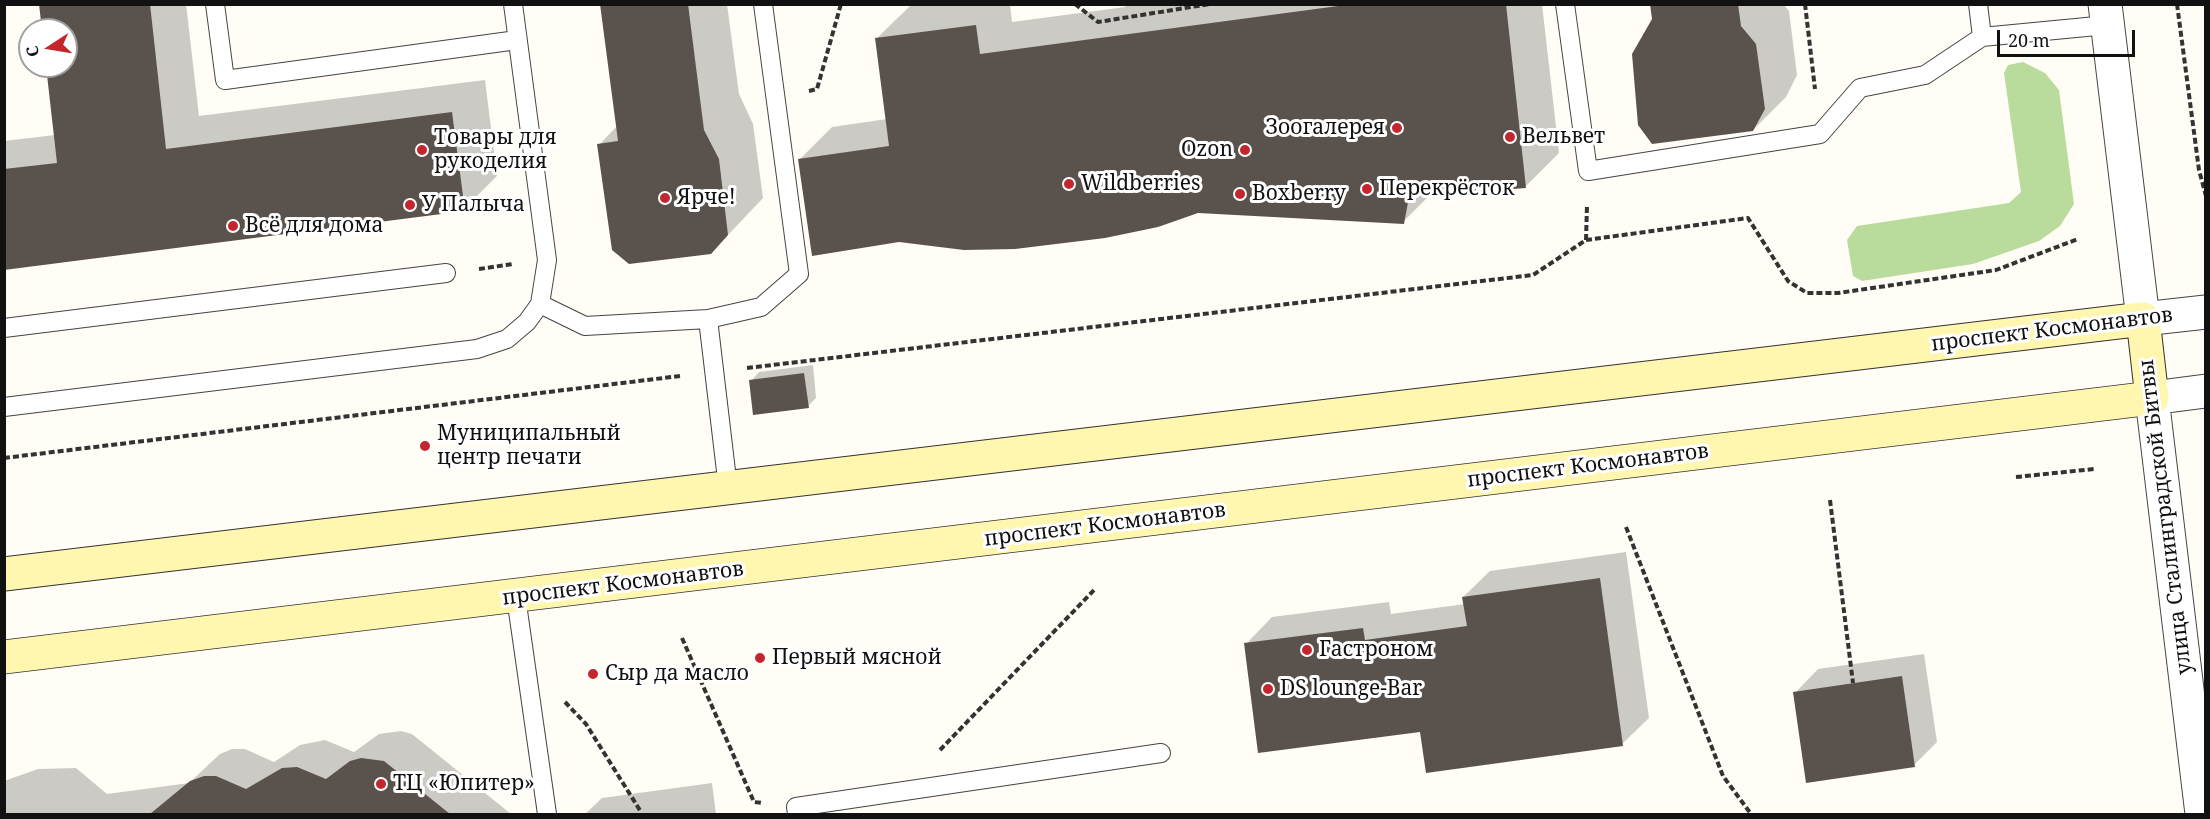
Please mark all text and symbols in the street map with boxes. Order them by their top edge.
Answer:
north arrow [18,18,78,78]
scale bar [2000,18,2138,56]
text: 20 m [2008,28,2050,52]
text: С [20,44,44,59]
place label: Зоогалерея [1266,115,1385,141]
marker: Зоогалерея [1390,121,1404,135]
place label: Вельвет [1522,124,1605,150]
place label: Товары для рукоделия [434,125,557,175]
marker: Вельвет [1503,130,1517,144]
place label: Ozon [1181,137,1233,163]
marker: Товары для рукоделия [415,143,429,157]
marker: Ozon [1238,143,1252,157]
place label: Wildberries [1081,171,1200,197]
place label: Перекрёсток [1379,176,1514,202]
marker: Wildberries [1062,177,1076,191]
place label: Boxberry [1252,181,1346,207]
marker: Перекрёсток [1360,182,1374,196]
place label: Ярче! [677,185,736,211]
marker: Boxberry [1233,187,1247,201]
marker: Ярче! [658,191,672,205]
place label: У Палыча [422,192,525,218]
marker: У Палыча [403,198,417,212]
place label: Всё для дома [245,213,383,239]
marker: Всё для дома [226,219,240,233]
street label: проспект Космонавтов [1930,303,2174,357]
street label: улица Сталинградской Битвы [2134,358,2198,676]
place label: Муниципальный центр печати [437,421,621,471]
marker: Муниципальный центр печати [418,439,432,453]
street label: проспект Космонавтов [1466,439,1710,493]
street label: проспект Космонавтов [983,498,1227,552]
street label: проспект Космонавтов [501,557,745,611]
place label: Гастроном [1319,637,1433,663]
marker: Гастроном [1300,643,1314,657]
place label: Первый мясной [772,645,942,671]
marker: Первый мясной [753,651,767,665]
place label: Сыр да масло [605,661,749,687]
marker: Сыр да масло [586,667,600,681]
place label: DS lounge-Bar [1280,676,1422,702]
marker: DS lounge-Bar [1261,682,1275,696]
place label: ТЦ «Юпитер» [393,771,535,797]
marker: ТЦ «Юпитер» [374,777,388,791]

